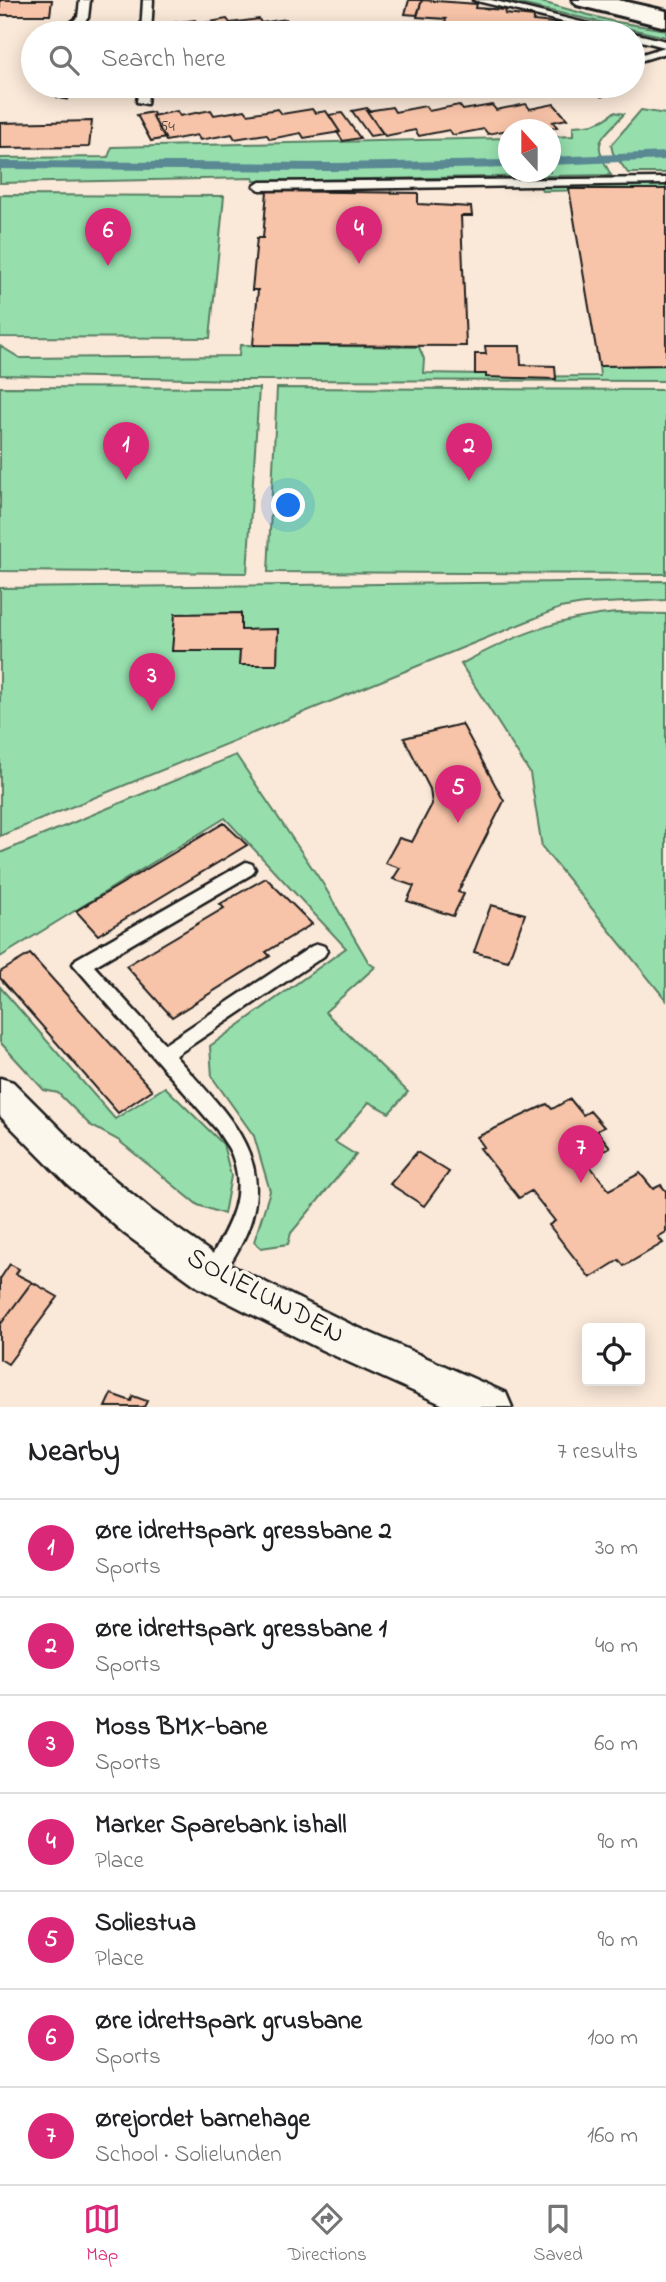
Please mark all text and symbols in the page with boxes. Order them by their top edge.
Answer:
search box [21,21,645,98]
icon: search [45,41,83,79]
text: Search here [101,41,226,79]
house number: 54 [159,115,175,139]
north arrow [498,119,561,182]
pin: 4 [336,206,382,264]
pin: 6 [85,208,131,266]
pin: 1 [103,422,149,480]
pin: 2 [446,423,492,481]
your location [271,488,305,522]
pin: 3 [129,653,175,711]
pin: 5 [435,765,481,823]
pin: 7 [558,1125,604,1183]
street label: SOLIELUNDEN [179,1238,351,1356]
map controls [582,1323,645,1386]
button: locate [582,1323,645,1386]
text: Nearby [28,1431,120,1475]
text: 7 results [557,1436,638,1469]
text: Øre idrettspark gressbane 2 [95,1513,392,1551]
text: 1 [47,1532,55,1565]
text: 30 m [595,1532,638,1565]
text: Sports [95,1551,161,1584]
text: Øre idrettspark gressbane 1 [95,1611,387,1649]
text: 2 [45,1630,57,1663]
text: 40 m [595,1630,638,1663]
text: Sports [95,1649,161,1682]
text: Moss BMX-bane [95,1709,268,1747]
text: 3 [46,1728,56,1761]
text: 60 m [594,1728,638,1761]
text: Sports [95,1747,161,1780]
text: Marker Sparebank ishall [95,1807,347,1845]
text: 4 [46,1826,56,1859]
text: 90 m [598,1826,638,1859]
text: Place [95,1845,144,1878]
text: Soliestua [95,1905,196,1943]
text: 5 [44,1924,58,1957]
text: 90 m [598,1924,638,1957]
text: Place [95,1943,144,1976]
text: Øre idrettspark grusbane [95,2003,362,2041]
text: 6 [46,2022,56,2055]
text: 100 m [587,2022,638,2055]
text: Sports [95,2041,161,2074]
text: Ørejordet barnehage [95,2101,310,2139]
text: 7 [46,2120,56,2153]
text: 160 m [587,2120,638,2153]
text: School · Solielunden [95,2139,282,2172]
tab: Map [83,2200,121,2269]
tab: Directions [288,2200,367,2269]
tab: Saved [533,2200,583,2269]

